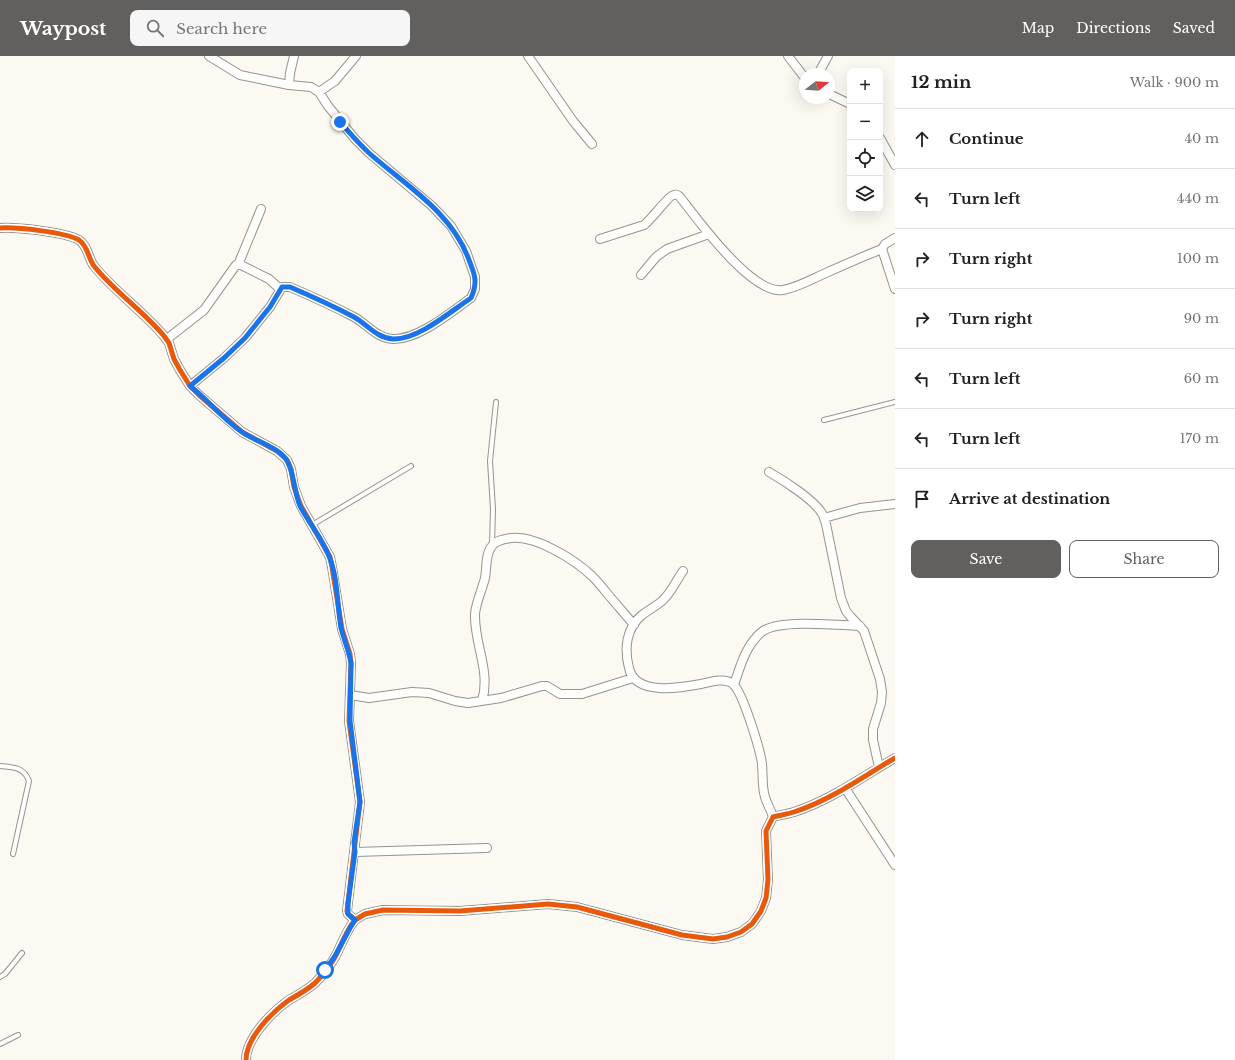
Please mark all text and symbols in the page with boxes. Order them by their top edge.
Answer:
search box [130,10,410,46]
text: Waypost [20,17,106,40]
icon: search [144,17,166,39]
text: Search here [176,19,267,38]
text: Map [1022,19,1054,37]
text: Directions [1076,19,1151,37]
text: Saved [1173,19,1215,37]
north arrow [799,68,835,104]
map controls [847,68,883,212]
button: + [847,68,883,104]
text: 12 min [911,72,971,93]
text: Walk · 900 m [1130,74,1219,91]
button: − [847,104,883,140]
route end [331,113,349,131]
icon: ahead [911,128,933,150]
text: Continue [949,129,1024,148]
text: 40 m [1184,130,1219,147]
button: locate [847,140,883,176]
button: layers [847,176,883,212]
icon: left [911,188,933,210]
text: Turn left [949,189,1020,208]
text: 440 m [1177,190,1219,207]
icon: right [911,248,933,270]
text: Turn right [949,249,1032,268]
text: 100 m [1177,250,1219,267]
icon: right [911,308,933,330]
text: Turn right [949,309,1032,328]
text: 90 m [1184,310,1219,327]
icon: left [911,368,933,390]
text: Turn left [949,369,1020,388]
text: 60 m [1184,370,1219,387]
icon: left [911,428,933,450]
text: Turn left [949,429,1020,448]
text: 170 m [1180,430,1219,447]
icon: arrive [911,488,933,510]
text: Arrive at destination [949,489,1110,508]
button: Save [911,540,1061,578]
button: Share [1069,540,1219,578]
route start [316,961,334,979]

